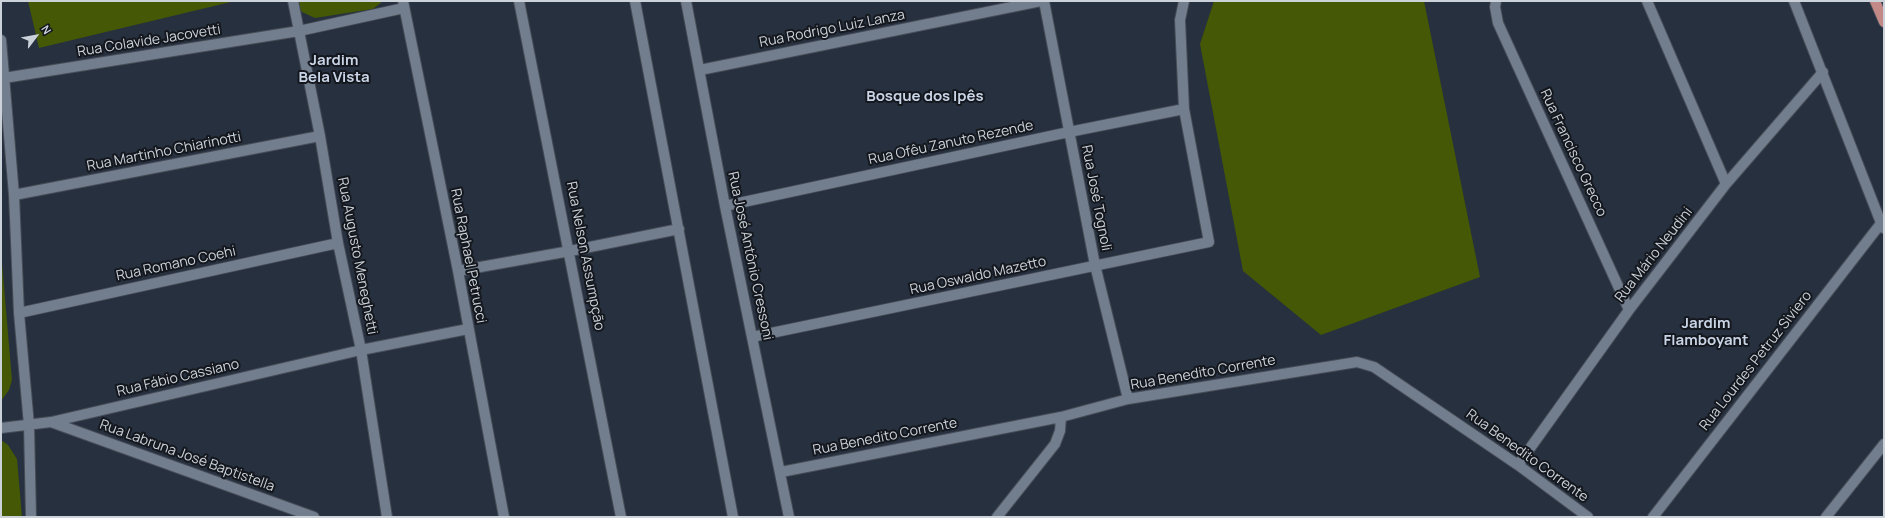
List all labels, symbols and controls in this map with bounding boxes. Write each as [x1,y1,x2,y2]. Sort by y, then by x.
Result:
street label: Rua Rodrigo Luiz Lanza [758,7,906,51]
north arrow [16,16,56,56]
street label: Rua Colavide Jacovetti [76,21,222,61]
text: N [38,22,55,37]
district label: Jardim Bela Vista [298,52,370,87]
street label: Rua Francisco Grecco [1536,87,1610,219]
district label: Bosque dos Ipês [866,88,984,106]
street label: Rua Ofêu Zanuto Rezende [867,117,1035,169]
street label: Rua Martinho Chiarinotti [85,129,243,175]
street label: Rua José Tognoli [1077,144,1115,252]
street label: Rua José Antônio Cressoni [724,170,776,342]
street label: Rua Augusto Meneghetti [333,176,381,336]
street label: Rua Nelson Assumpção [562,180,608,332]
street label: Rua Raphael Petrucci [447,187,489,325]
street label: Rua Mário Neudini [1612,204,1696,306]
street label: Rua Romano Coehi [115,243,237,285]
street label: Rua Oswaldo Mazetto [908,253,1048,299]
street label: Rua Lourdes Petruz Siviero [1696,288,1816,434]
district label: Jardim Flamboyant [1663,315,1749,350]
street label: Rua Benedito Corrente [1129,352,1277,394]
street label: Rua Fábio Cassiano [115,356,241,400]
street label: Rua Benedito Corrente [1463,406,1591,506]
street label: Rua Benedito Corrente [811,415,959,459]
street label: Rua Labruna José Baptistella [97,416,277,496]

